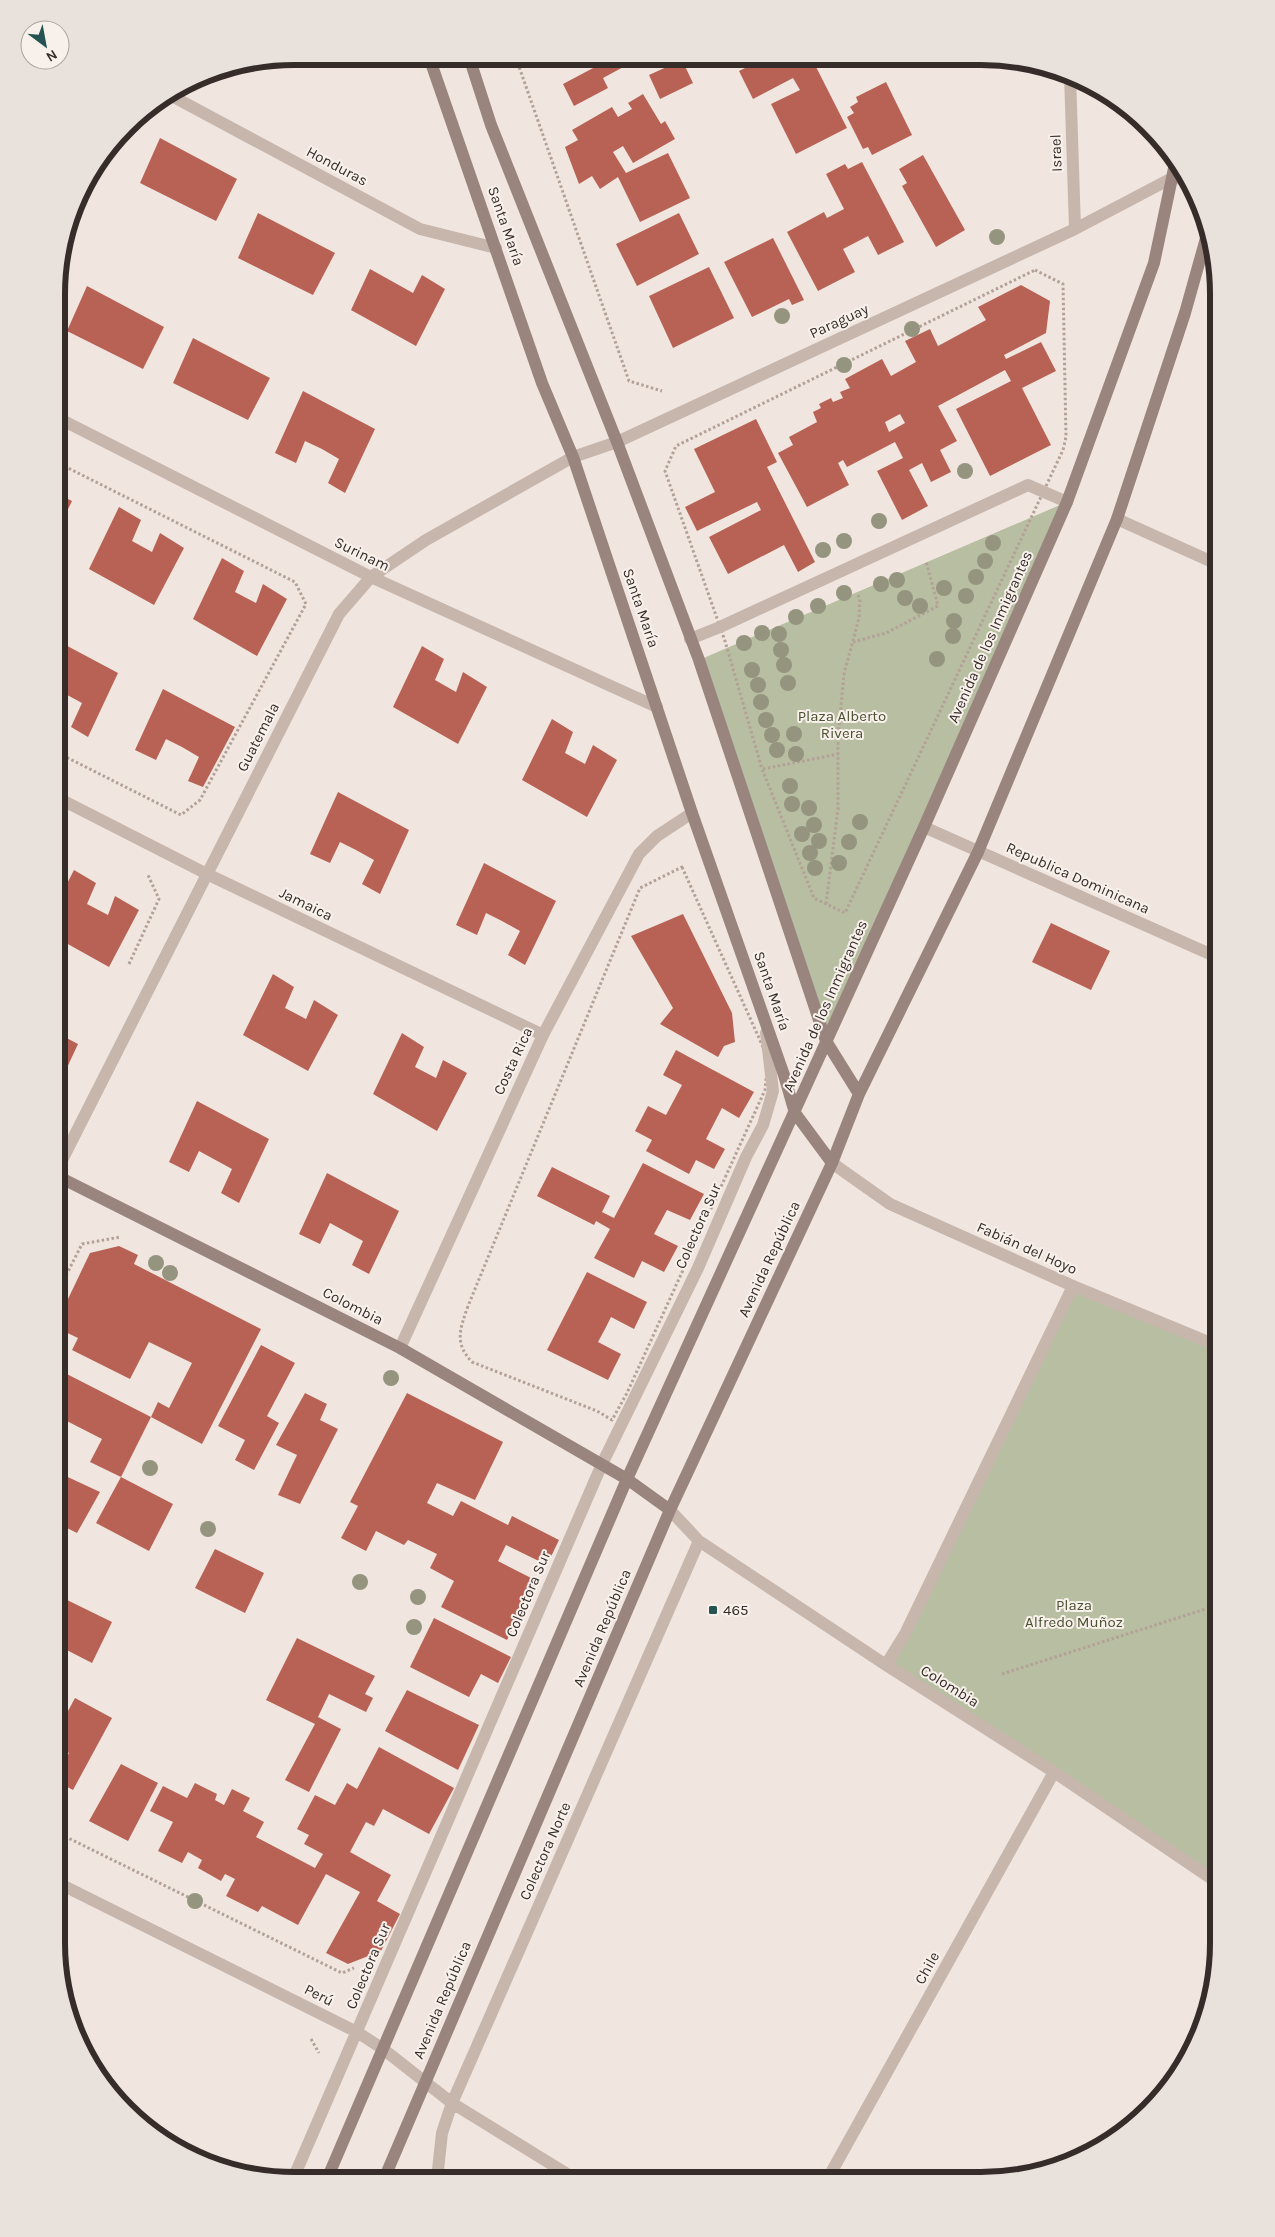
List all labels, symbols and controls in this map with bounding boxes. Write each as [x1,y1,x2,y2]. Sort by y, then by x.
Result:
north arrow [20,20,70,70]
text: N [43,46,60,65]
street label: Israel [1046,134,1066,172]
street label: Honduras [303,142,371,190]
street label: Santa María [484,184,528,268]
street label: Paraguay [807,300,871,342]
street label: Surinam [331,533,393,575]
street label: Avenida de los Inmigrantes [944,548,1036,726]
street label: Santa María [619,566,663,650]
street label: Guatemala [233,699,283,775]
park label: Plaza Alberto Rivera [798,707,886,742]
street label: Republica Dominicana [1003,838,1153,918]
street label: Jamaica [276,883,336,925]
street label: Avenida de los Inmigrantes [779,917,871,1095]
street label: Santa María [750,949,794,1033]
street label: Costa Rica [490,1024,536,1098]
street label: Colectora Sur [671,1180,725,1272]
street label: Avenida República [734,1198,804,1320]
street label: Fabián del Hoyo [974,1218,1080,1278]
street label: Colombia [320,1283,386,1329]
street label: Colectora Sur [502,1548,554,1640]
street label: Avenida República [569,1566,635,1690]
park label: Plaza Alfredo Muñoz [1025,1596,1123,1631]
place label: 465 [723,1601,748,1619]
marker: 465 [707,1604,719,1616]
street label: Colombia [917,1661,983,1711]
street label: Colectora Norte [515,1799,575,1903]
street label: Colectora Sur [342,1920,394,2012]
street label: Avenida República [409,1938,475,2062]
street label: Chile [911,1948,943,1988]
street label: Perú [301,1980,337,2010]

